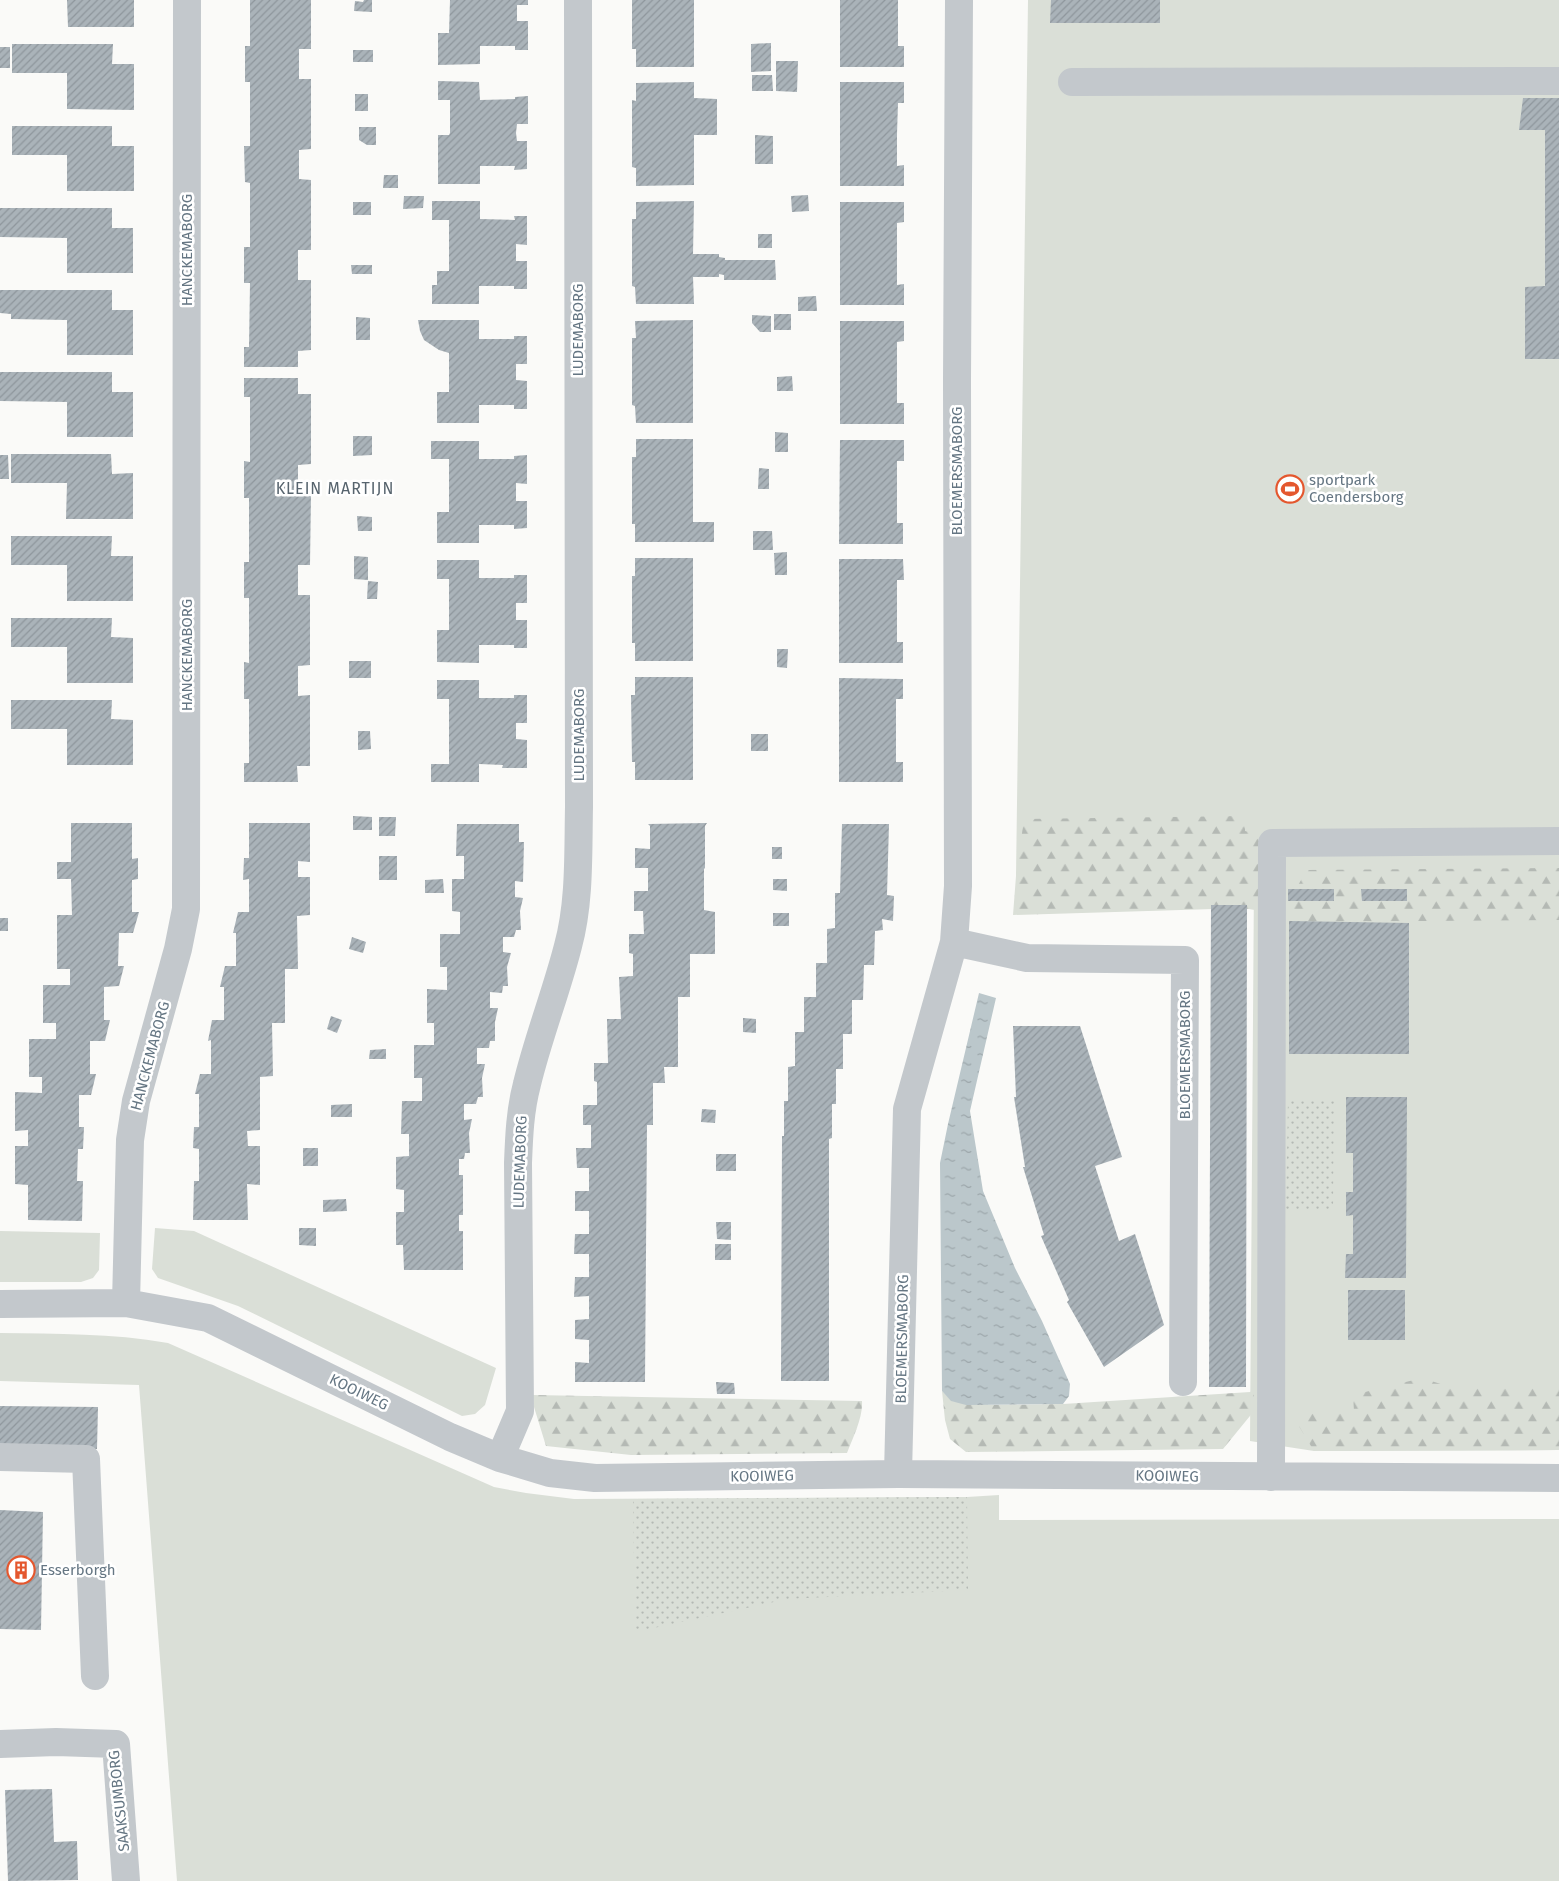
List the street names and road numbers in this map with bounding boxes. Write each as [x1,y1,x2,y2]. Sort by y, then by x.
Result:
street label: HANCKEMABORG [178,194,196,306]
street label: LUDEMABORG [569,284,587,376]
street label: BLOEMERSMABORG [948,406,966,536]
street label: HANCKEMABORG [178,599,196,711]
street label: LUDEMABORG [570,689,588,781]
street label: BLOEMERSMABORG [1176,990,1194,1120]
street label: HANCKEMABORG [127,999,173,1113]
street label: LUDEMABORG [509,1115,531,1209]
street label: BLOEMERSMABORG [892,1274,912,1404]
street label: KOOIWEG [327,1370,391,1414]
street label: KOOIWEG [730,1466,794,1486]
street label: KOOIWEG [1135,1466,1199,1486]
street label: SAAKSUMBORG [105,1750,133,1852]

